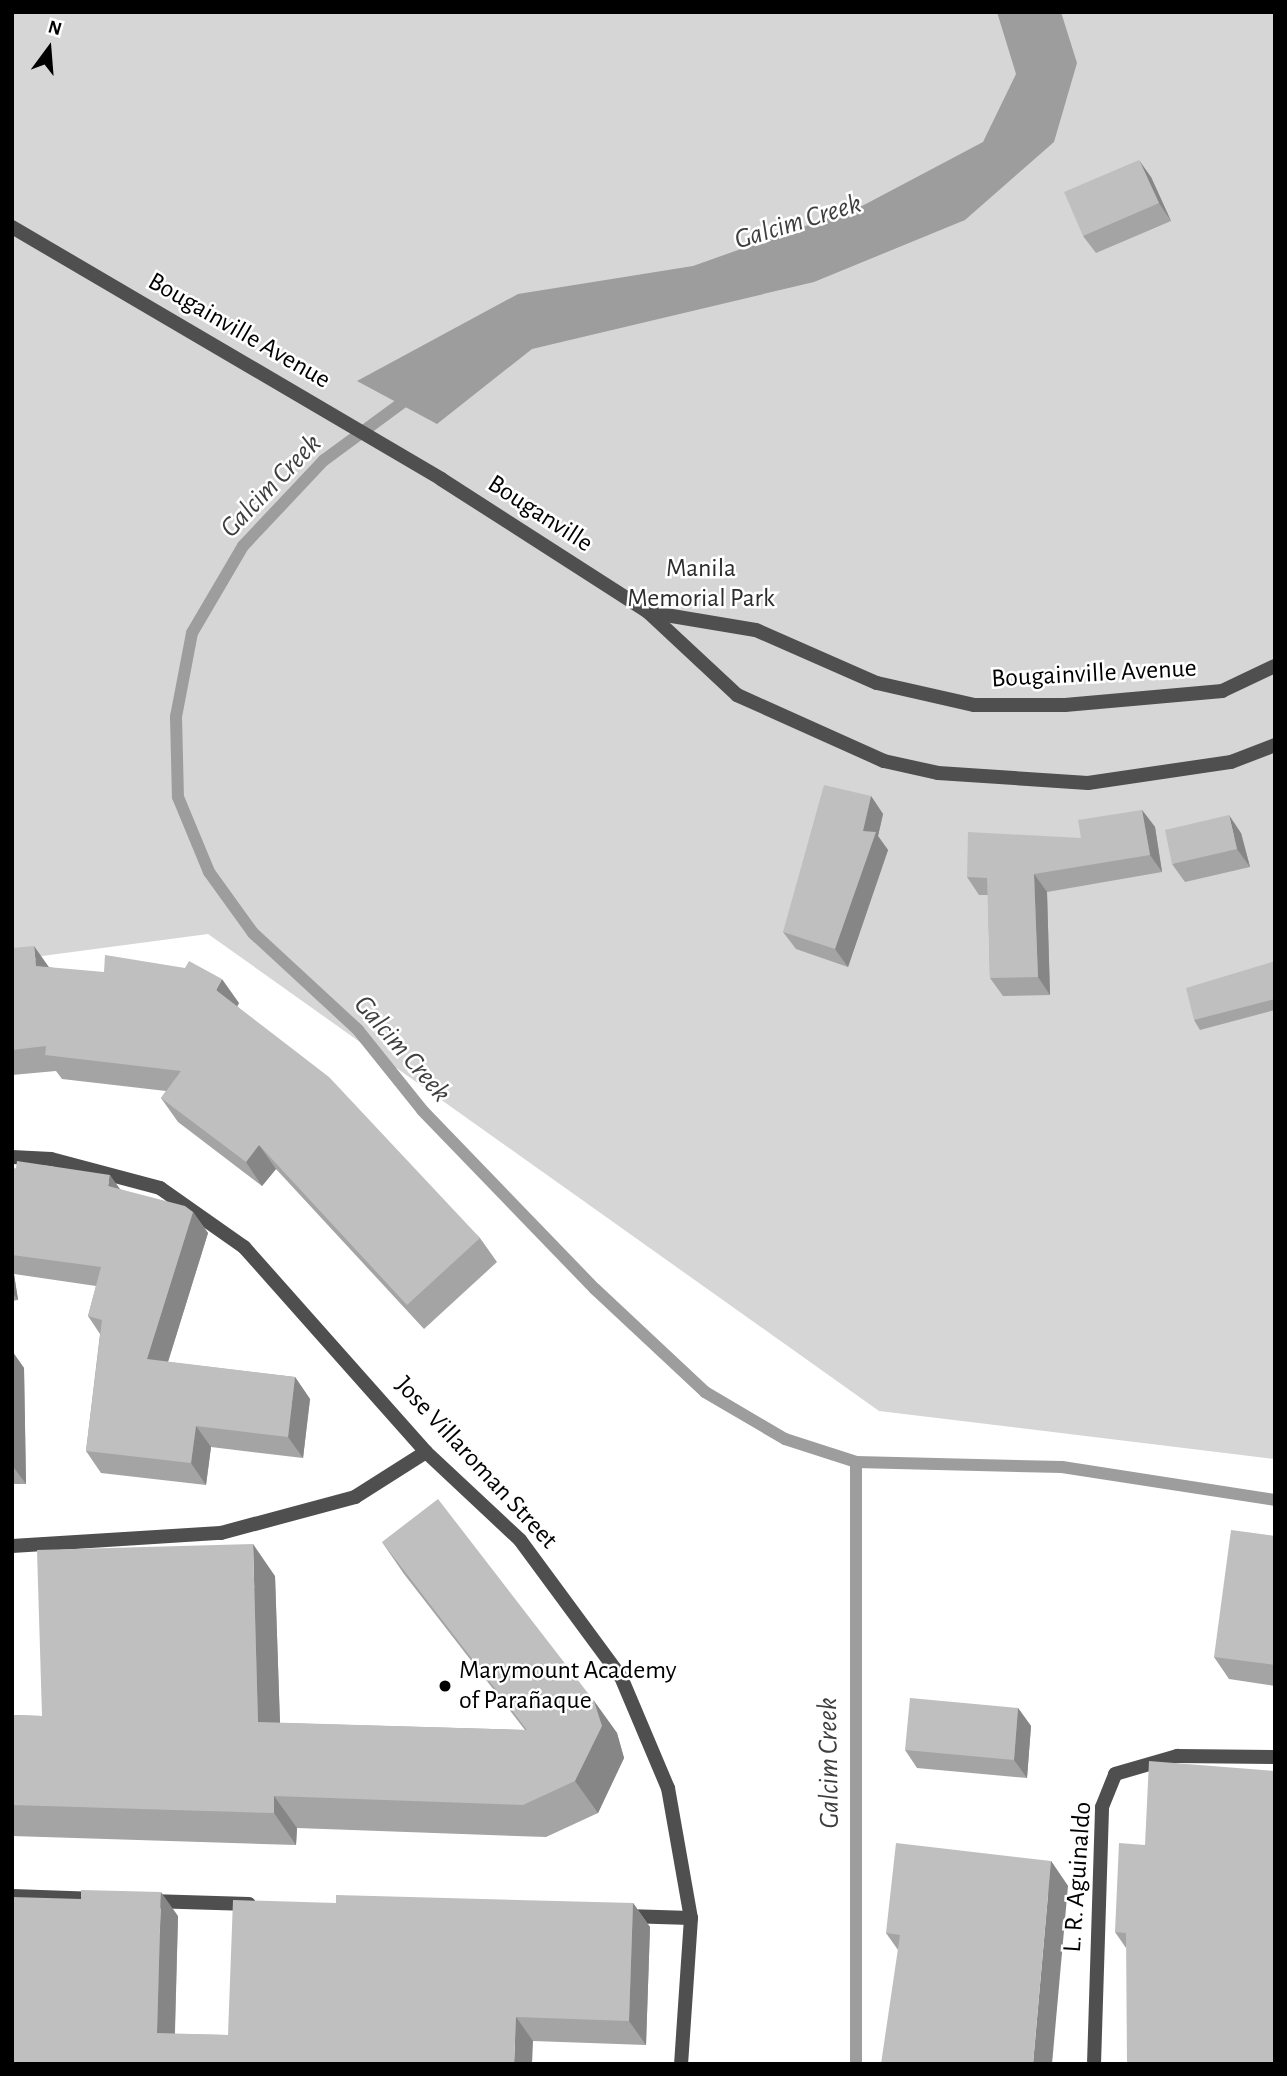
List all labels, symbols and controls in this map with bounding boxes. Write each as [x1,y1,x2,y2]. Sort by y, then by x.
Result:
north arrow [14,14,84,84]
text: N [46,17,64,39]
water label: Galcim Creek [730,187,866,257]
street label: Bougainville Avenue [142,266,336,396]
water label: Galcim Creek [213,427,329,545]
street label: Bouganville [482,469,598,559]
park label: Manila Memorial Park [627,553,775,614]
street label: Bougainville Avenue [991,653,1197,695]
water label: Galcim Creek [346,989,458,1109]
street label: Jose Villaroman Street [388,1370,564,1556]
place label: Marymount Academy of Parañaque [459,1655,677,1716]
marker: Marymount Academy of Parañaque [437,1678,453,1694]
water label: Galcim Creek [811,1697,847,1829]
street label: L. R. Aguinaldo [1057,1801,1099,1953]

